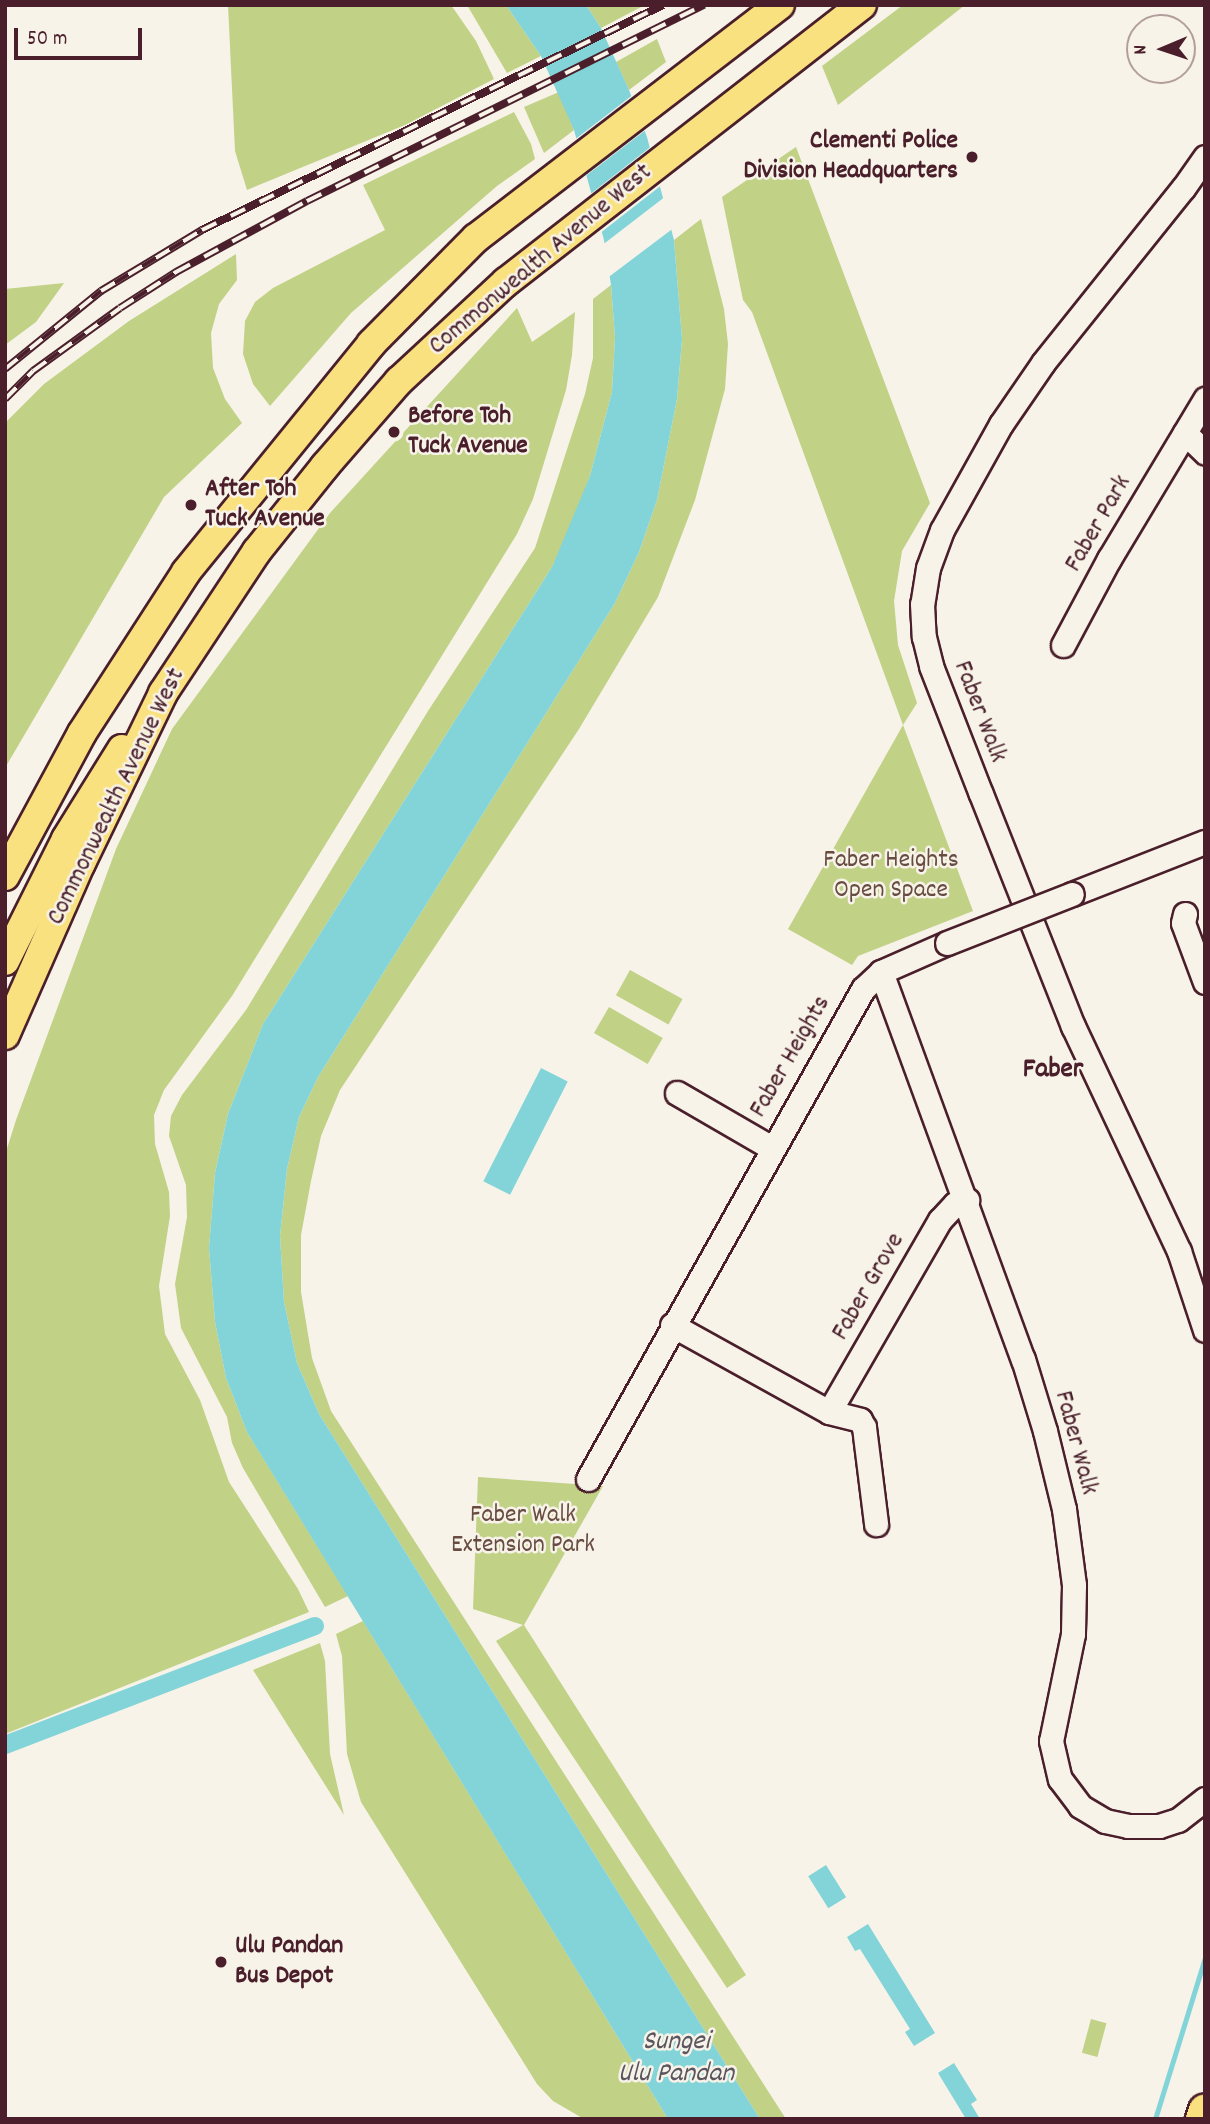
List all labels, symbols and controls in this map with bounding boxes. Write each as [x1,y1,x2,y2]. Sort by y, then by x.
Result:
scale bar [18,14,145,58]
north arrow [1126,14,1196,84]
text: 50 m [27,25,67,55]
text: N [1128,45,1155,55]
place label: Clementi Police Division Headquarters [744,126,958,188]
marker: Clementi Police Division Headquarters [964,149,980,165]
street label: Commonwealth Avenue West [423,158,659,362]
place label: Before Toh Tuck Avenue [408,401,528,462]
marker: Before Toh Tuck Avenue [386,424,402,440]
street label: Faber Park [1059,470,1139,578]
place label: After Toh Tuck Avenue [205,474,325,536]
marker: After Toh Tuck Avenue [183,497,199,513]
street label: Faber Walk [945,657,1013,767]
street label: Commonwealth Avenue West [41,664,193,930]
park label: Faber Heights Open Space [823,845,959,906]
street label: Faber Heights [744,991,838,1123]
district label: Faber [1023,1054,1083,1088]
street label: Faber Grove [826,1228,912,1346]
street label: Faber Walk [1046,1388,1104,1498]
park label: Faber Walk Extension Park [451,1500,595,1562]
place label: Ulu Pandan Bus Depot [235,1931,343,1993]
marker: Ulu Pandan Bus Depot [213,1954,229,1970]
water label: Sungei Ulu Pandan [618,2026,734,2092]

